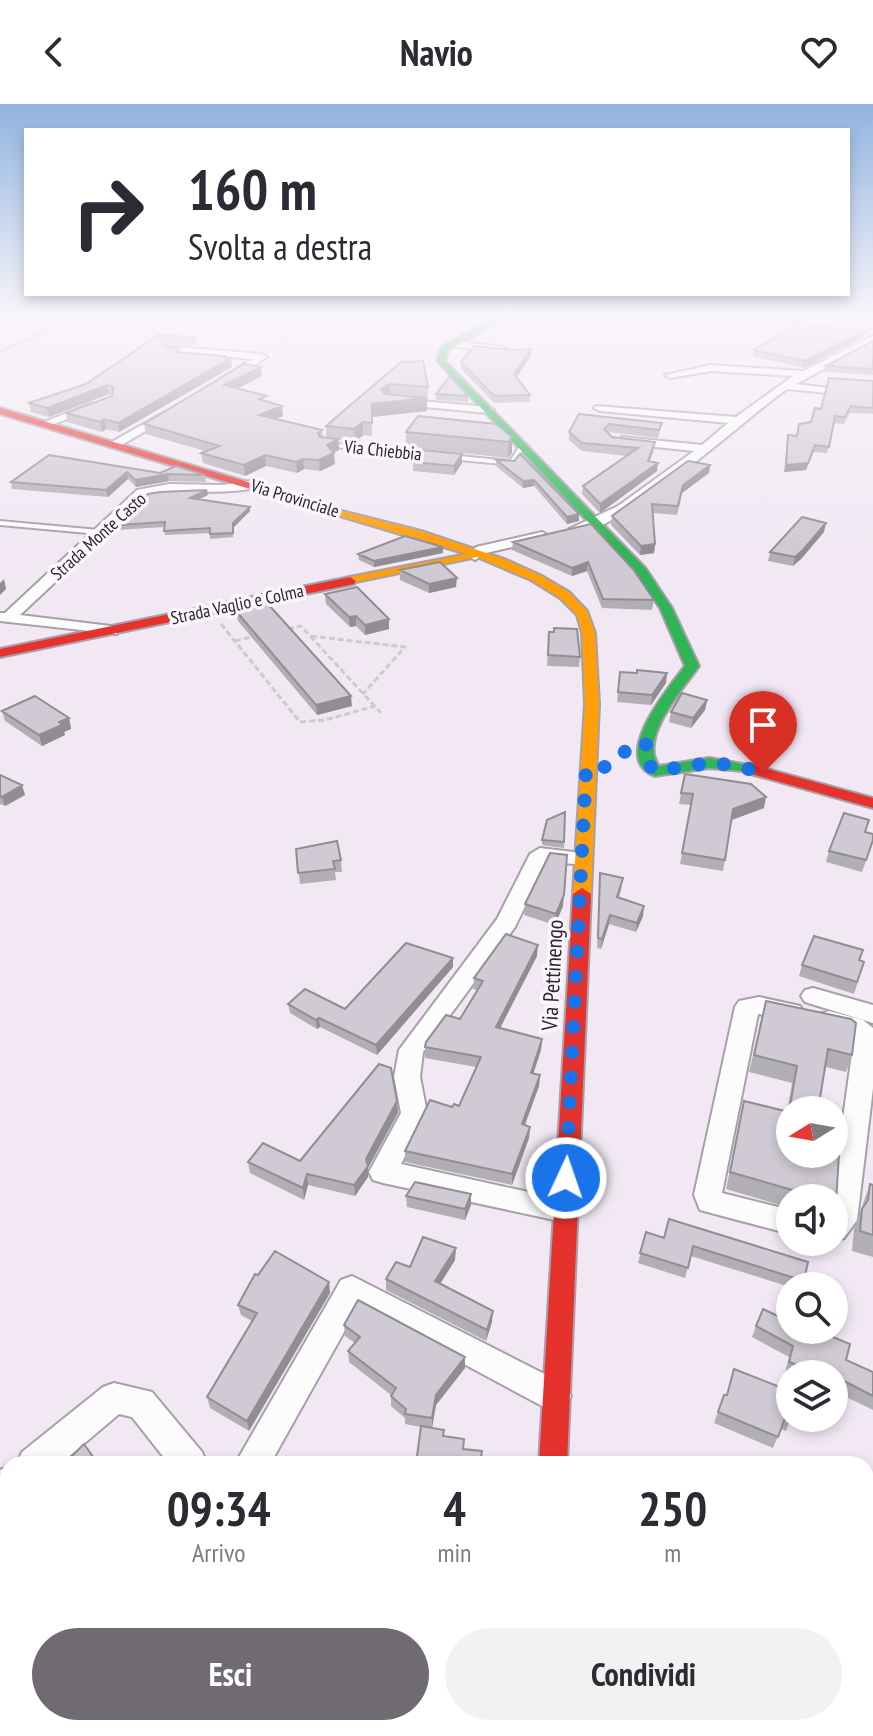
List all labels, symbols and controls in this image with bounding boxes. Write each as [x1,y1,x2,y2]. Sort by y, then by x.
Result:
text: Navio [400,29,473,76]
icon: back [32,30,76,74]
icon: heart [797,30,841,74]
text: 160 m [188,153,317,225]
icon: right [56,160,160,264]
text: Svolta a destra [188,223,372,270]
street label: Via Chiebbia [342,434,423,465]
street label: Via Provinciale [247,473,342,522]
street label: Strada Monte Casto [45,487,151,585]
street label: Strada Vaglio e Colma [168,579,306,629]
pin [729,691,797,773]
icon: arrive [741,703,785,747]
street label: Via Pettinengo [535,919,569,1032]
north arrow [776,1096,848,1168]
map controls [776,1096,848,1432]
position arrow [524,1136,608,1220]
button: sound [776,1184,848,1256]
button: search [776,1272,848,1344]
button: layers [776,1360,848,1432]
text: 09:34 [167,1477,271,1539]
text: 4 [443,1477,466,1539]
text: 250 [638,1477,707,1539]
text: Arrivo [192,1536,246,1569]
text: min [437,1536,471,1569]
text: m [664,1536,681,1569]
button: Esci [32,1628,429,1720]
button: Condividi [445,1628,842,1720]

